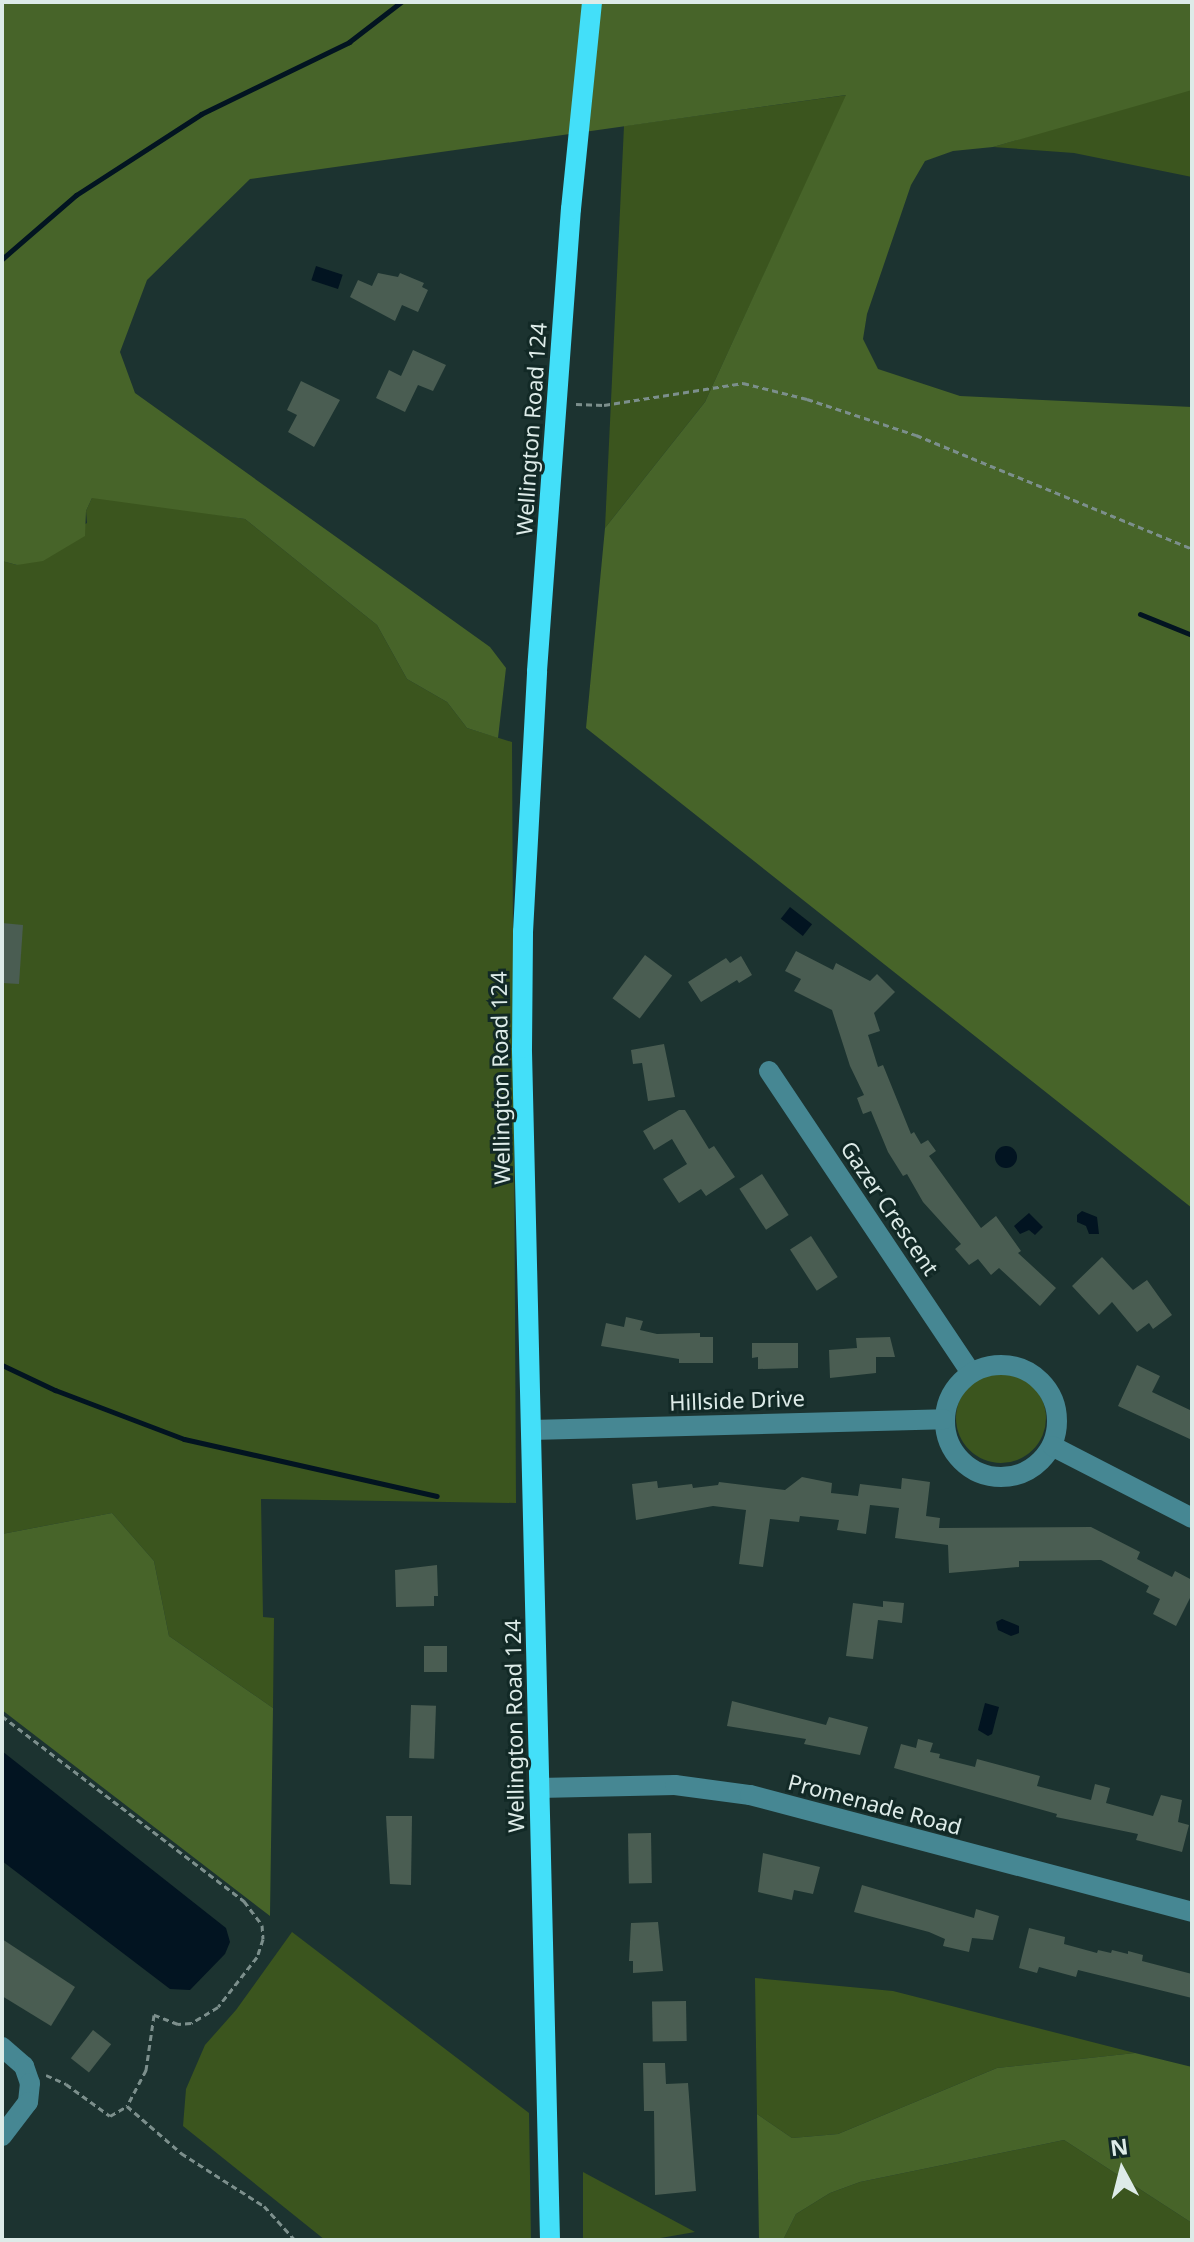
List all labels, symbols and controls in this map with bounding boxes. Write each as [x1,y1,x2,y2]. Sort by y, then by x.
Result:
street label: Wellington Road 124 [510,322,552,536]
street label: Wellington Road 124 [485,971,515,1185]
street label: Gazer Crescent [835,1136,945,1280]
street label: Hillside Drive [669,1384,805,1416]
street label: Wellington Road 124 [499,1619,529,1833]
street label: Promenade Road [785,1768,965,1840]
north arrow [1082,2130,1162,2210]
text: N [1108,2130,1130,2162]

